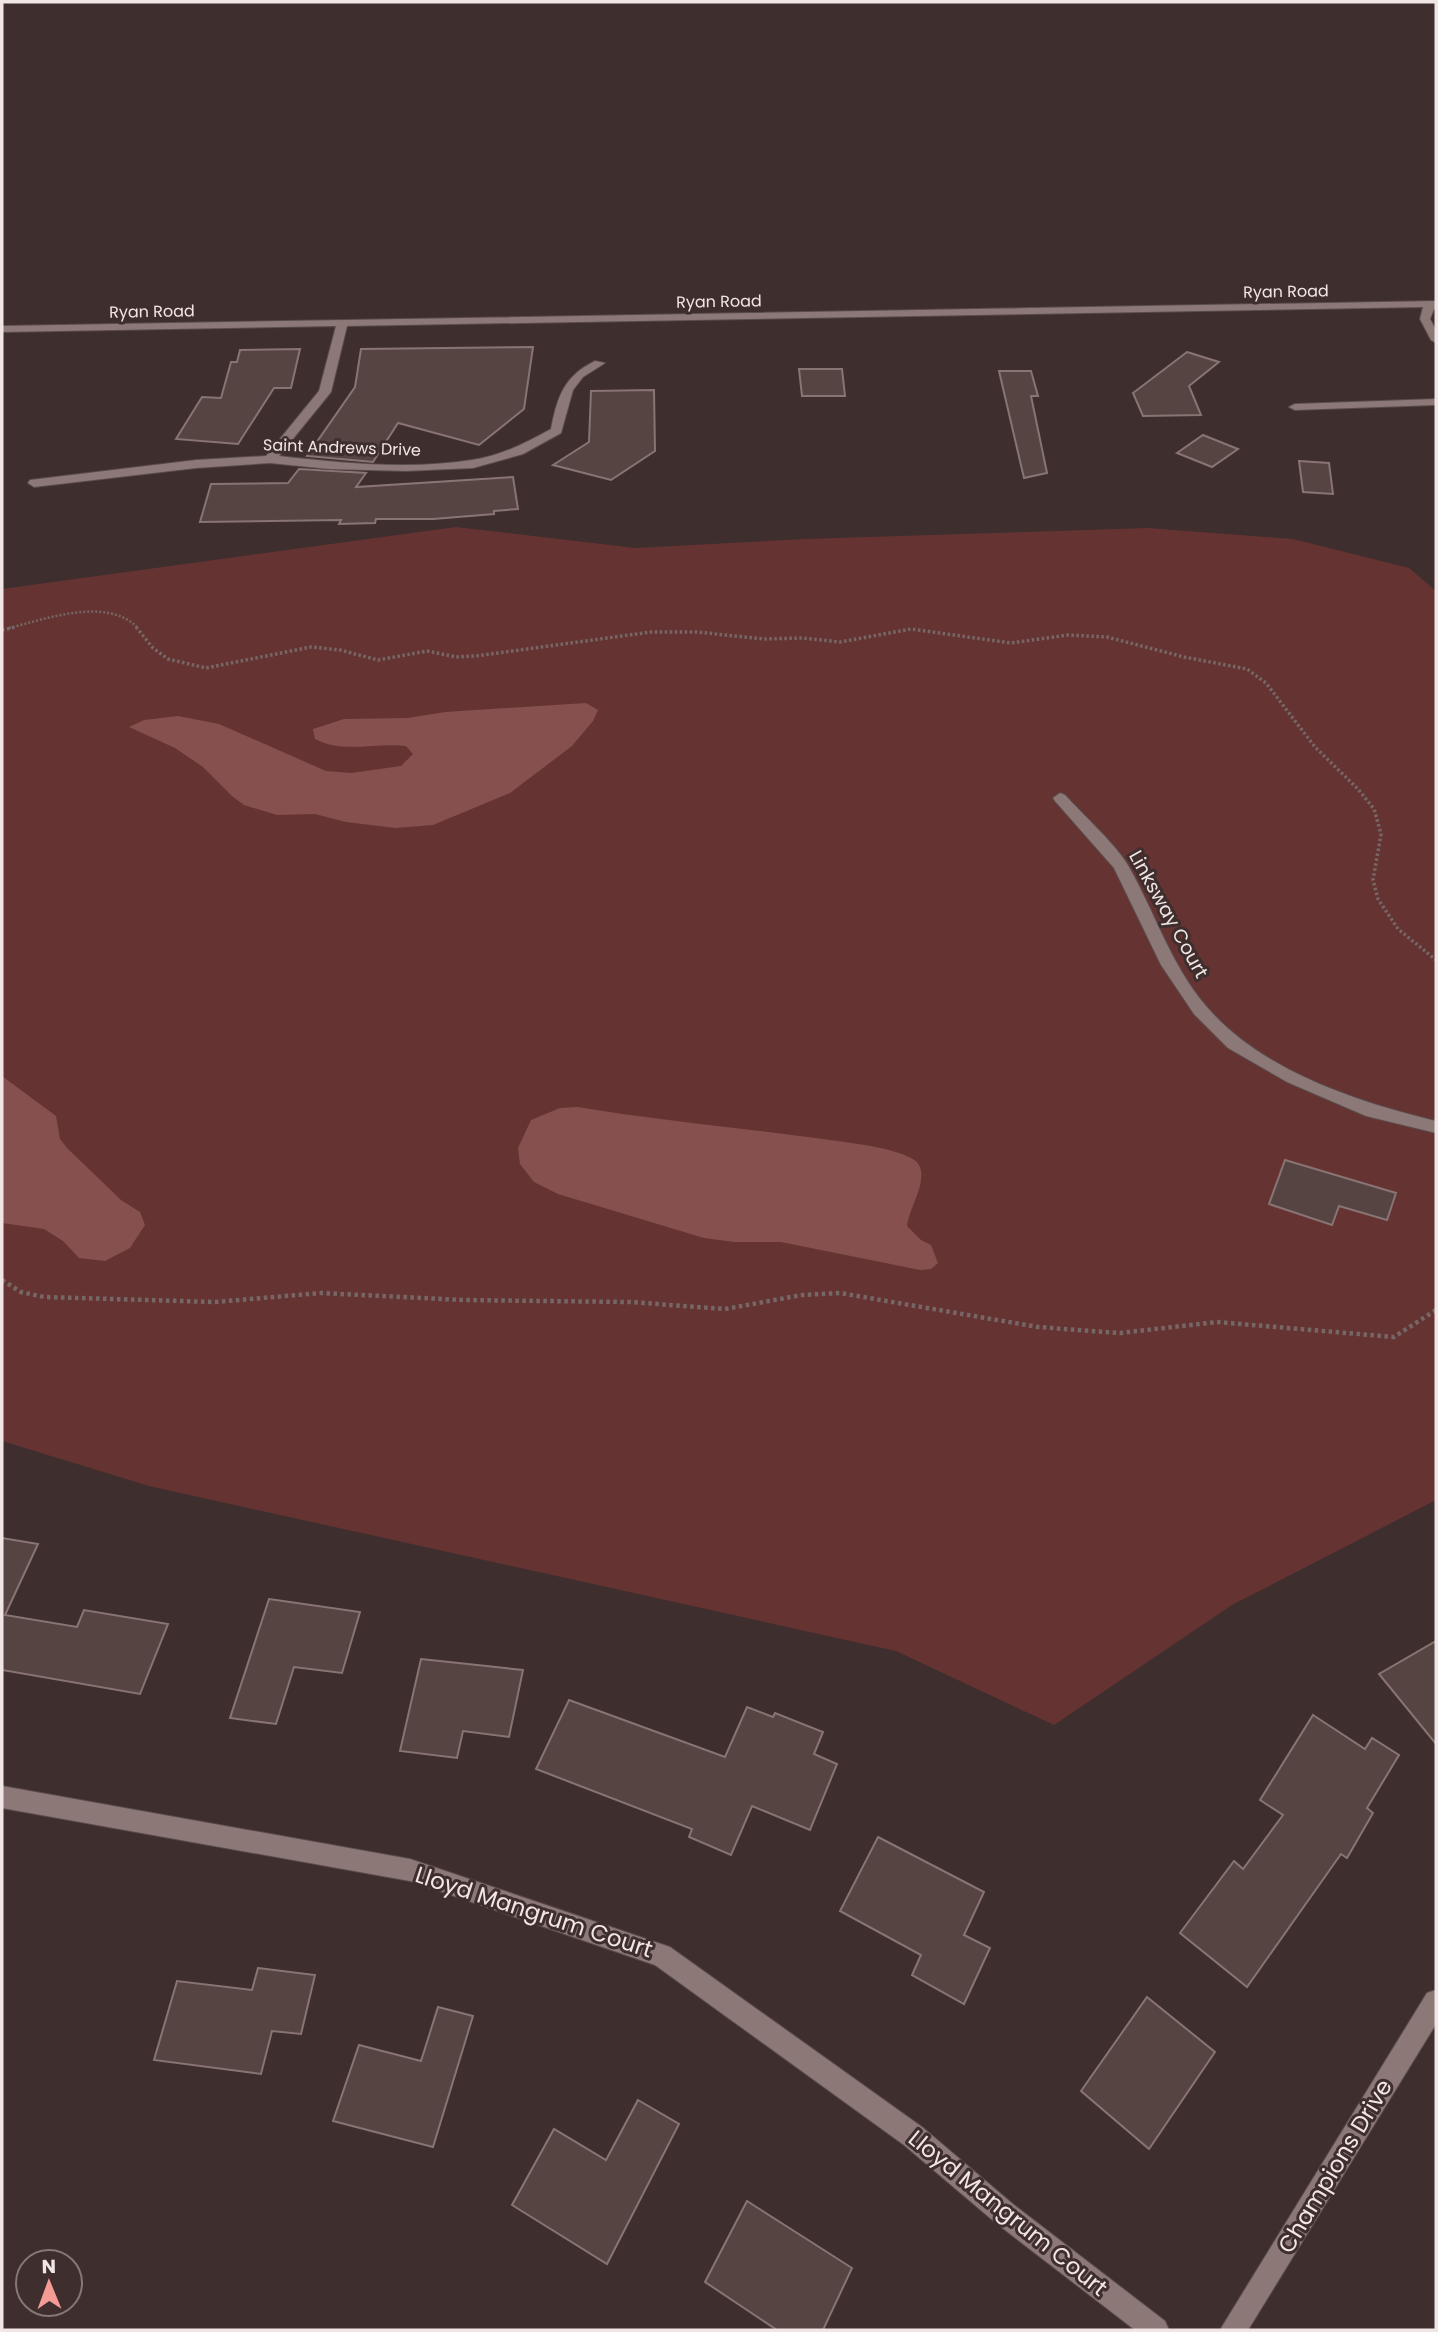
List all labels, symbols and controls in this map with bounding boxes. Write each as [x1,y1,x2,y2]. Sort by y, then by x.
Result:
street label: Ryan Road [1243,279,1329,304]
street label: Ryan Road [676,289,762,314]
street label: Ryan Road [109,299,195,324]
street label: Saint Andrews Drive [263,433,421,462]
street label: Linksway Court [1122,846,1215,983]
street label: Lloyd Mangrum Court [411,1858,657,1966]
street label: Champions Drive [1270,2073,1400,2259]
street label: Lloyd Mangrum Court [902,2123,1114,2303]
north arrow [14,2248,84,2318]
text: N [41,2253,56,2280]

